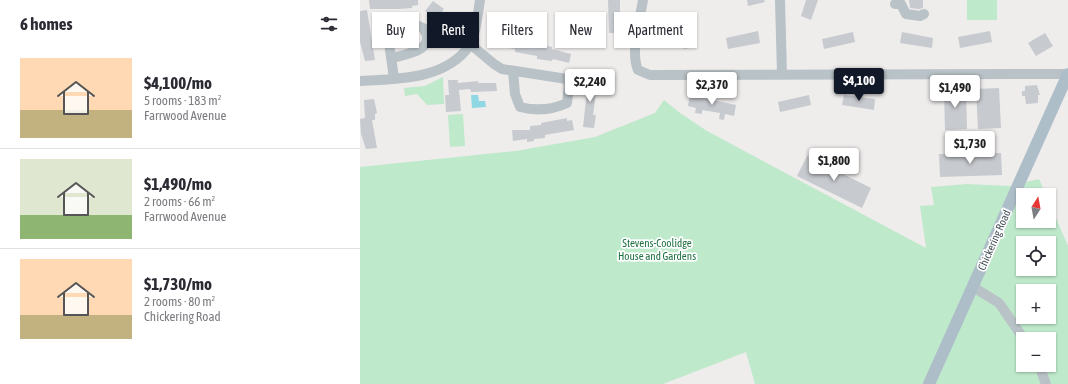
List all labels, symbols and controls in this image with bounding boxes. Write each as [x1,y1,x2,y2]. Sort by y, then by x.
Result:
chip: Buy [372,12,419,48]
chip: Rent [427,12,479,48]
chip: Filters [487,12,547,48]
chip: New [555,12,606,48]
chip: Apartment [614,12,697,48]
icon: filters [318,13,340,35]
text: 6 homes [20,14,73,34]
pin: $4,100 [826,68,892,102]
pin: $2,240 [557,69,623,103]
pin: $2,370 [679,72,745,106]
text: $4,100/mo [144,73,212,93]
text: $4,100 [843,73,875,88]
icon: home [52,74,100,122]
text: $2,240 [574,74,606,89]
pin: $1,490 [922,75,988,109]
text: $2,370 [696,77,728,92]
text: $1,490 [939,80,971,95]
text: 5 rooms · 183 m² [144,93,221,108]
text: Farrwood Avenue [144,108,226,123]
pin: $1,730 [937,131,1003,165]
text: $1,730 [954,136,986,151]
pin: $1,800 [801,148,867,182]
text: $1,800 [818,153,850,168]
text: $1,490/mo [144,174,212,194]
icon: home [52,175,100,223]
north arrow [1016,188,1056,228]
map controls [1016,188,1056,372]
text: 2 rooms · 66 m² [144,194,215,209]
street label: Chickering Road [975,208,1013,272]
text: Farrwood Avenue [144,209,226,224]
button: locate [1016,236,1056,276]
park label: Stevens-Coolidge House and Gardens [618,237,696,262]
text: $1,730/mo [144,274,212,294]
icon: home [52,275,100,323]
button: + [1016,284,1056,324]
text: 2 rooms · 80 m² [144,294,215,309]
text: Chickering Road [144,309,221,324]
button: − [1016,332,1056,372]

